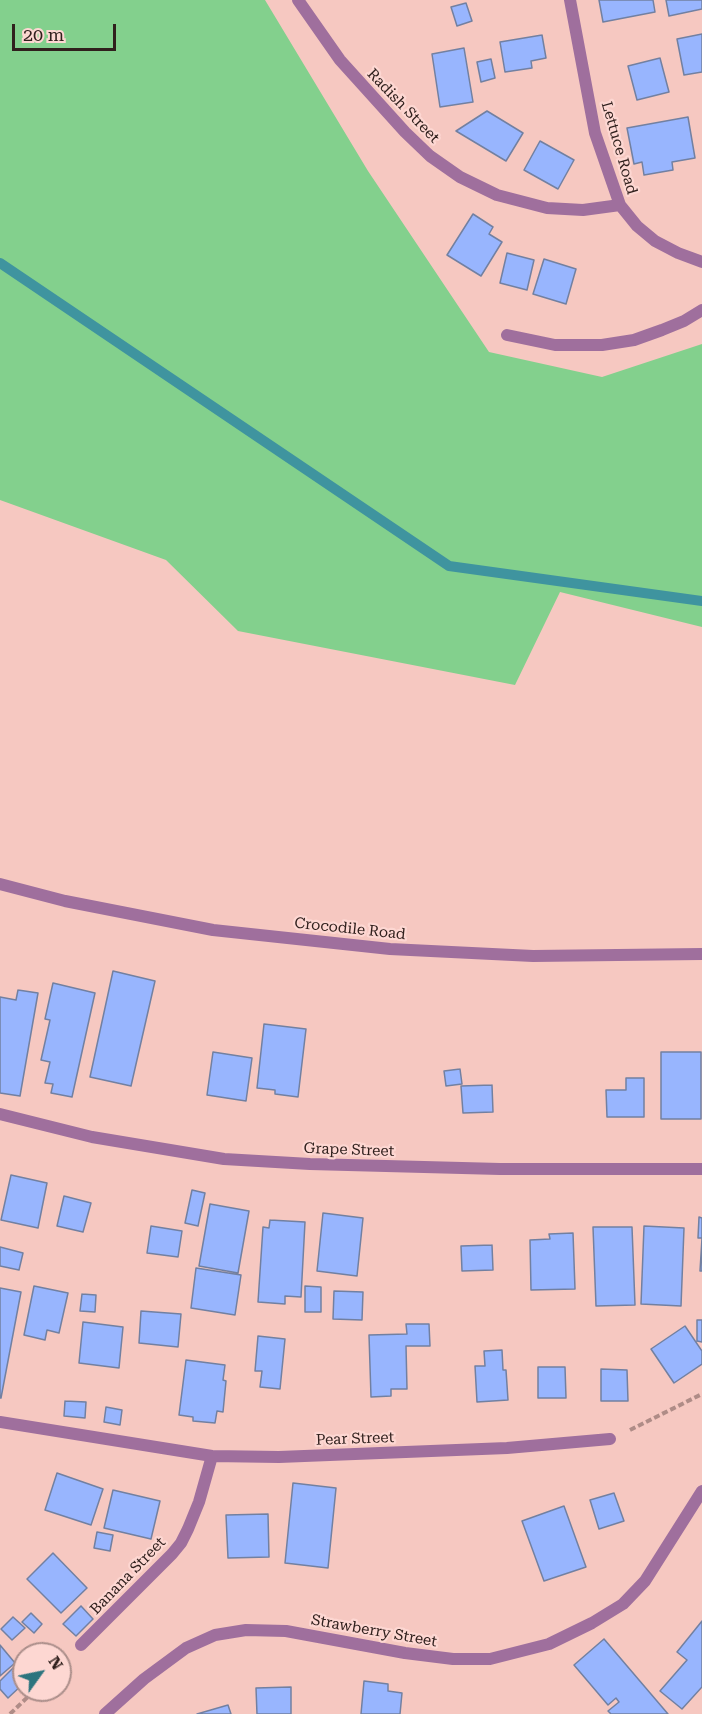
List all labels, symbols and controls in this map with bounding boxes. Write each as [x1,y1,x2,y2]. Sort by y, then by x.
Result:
scale bar [15,12,118,50]
text: 20 m [23,24,64,45]
street label: Radish Street [363,65,443,147]
street label: Lettuce Road [597,100,641,196]
street label: Crocodile Road [294,914,406,944]
street label: Grape Street [303,1139,395,1161]
street label: Pear Street [315,1429,395,1449]
street label: Banana Street [87,1534,169,1618]
street label: Strawberry Street [310,1611,438,1651]
north arrow [12,1642,72,1702]
text: N [45,1653,67,1673]

